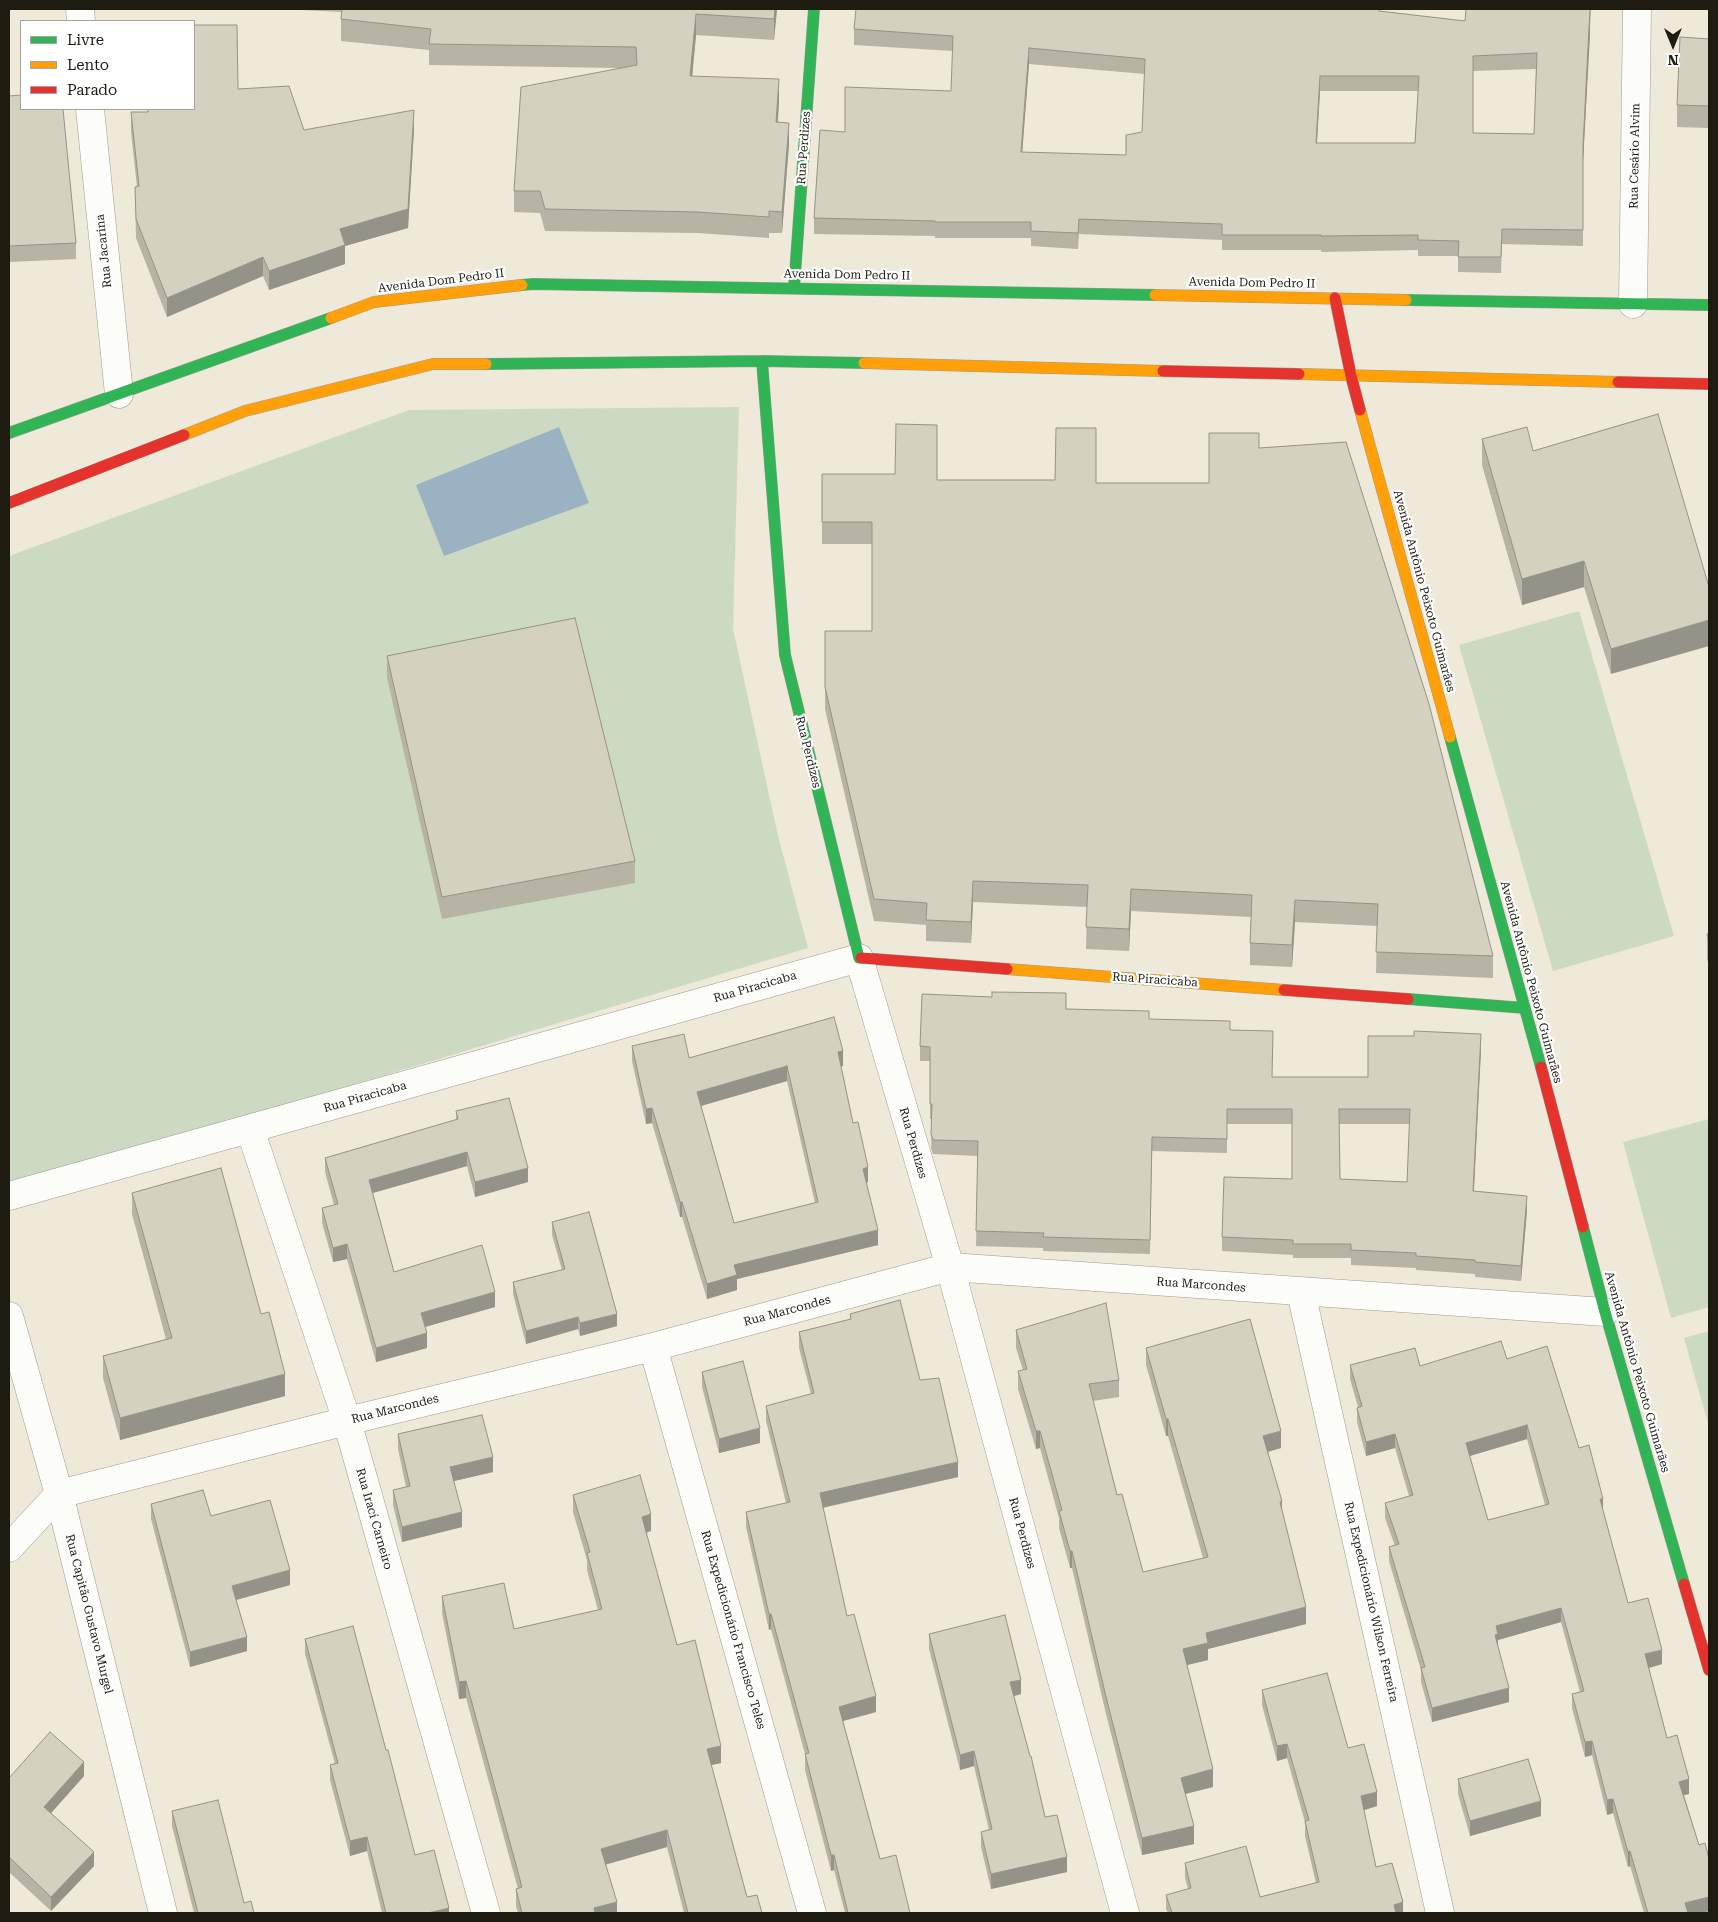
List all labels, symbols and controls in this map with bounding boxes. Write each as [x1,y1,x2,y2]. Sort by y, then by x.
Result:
legend [20,20,195,110]
north arrow [1648,20,1698,70]
text: Livre [67,31,104,49]
text: N [1668,52,1678,68]
text: Lento [67,56,109,74]
text: Parado [67,81,117,99]
street label: Rua Cesário Alvim [1627,103,1643,209]
street label: Rua Perdizes [794,111,814,185]
street label: Rua Jacarina [93,213,115,289]
street label: Avenida Dom Pedro II [377,266,505,296]
street label: Avenida Dom Pedro II [783,267,911,283]
street label: Avenida Dom Pedro II [1188,275,1316,291]
street label: Avenida Antônio Peixoto Guimarães [1390,488,1458,694]
street label: Rua Perdizes [792,715,824,789]
street label: Avenida Antônio Peixoto Guimarães [1497,879,1565,1085]
street label: Rua Piracicaba [712,968,798,1006]
street label: Rua Piracicaba [1112,970,1198,990]
street label: Rua Piracicaba [322,1078,408,1116]
street label: Rua Perdizes [896,1106,930,1180]
street label: Avenida Antônio Peixoto Guimarães [1601,1270,1673,1474]
street label: Rua Marcondes [1156,1275,1246,1295]
street label: Rua Marcondes [742,1292,832,1330]
street label: Rua Marcondes [350,1391,440,1427]
street label: Rua Irací Carneiro [353,1467,395,1571]
street label: Rua Perdizes [1006,1496,1038,1570]
street label: Rua Expedicionário Wilson Ferreira [1341,1500,1401,1704]
street label: Rua Expedicionário Francisco Teles [698,1529,768,1731]
street label: Rua Capitão Gustavo Murgel [62,1533,116,1695]

